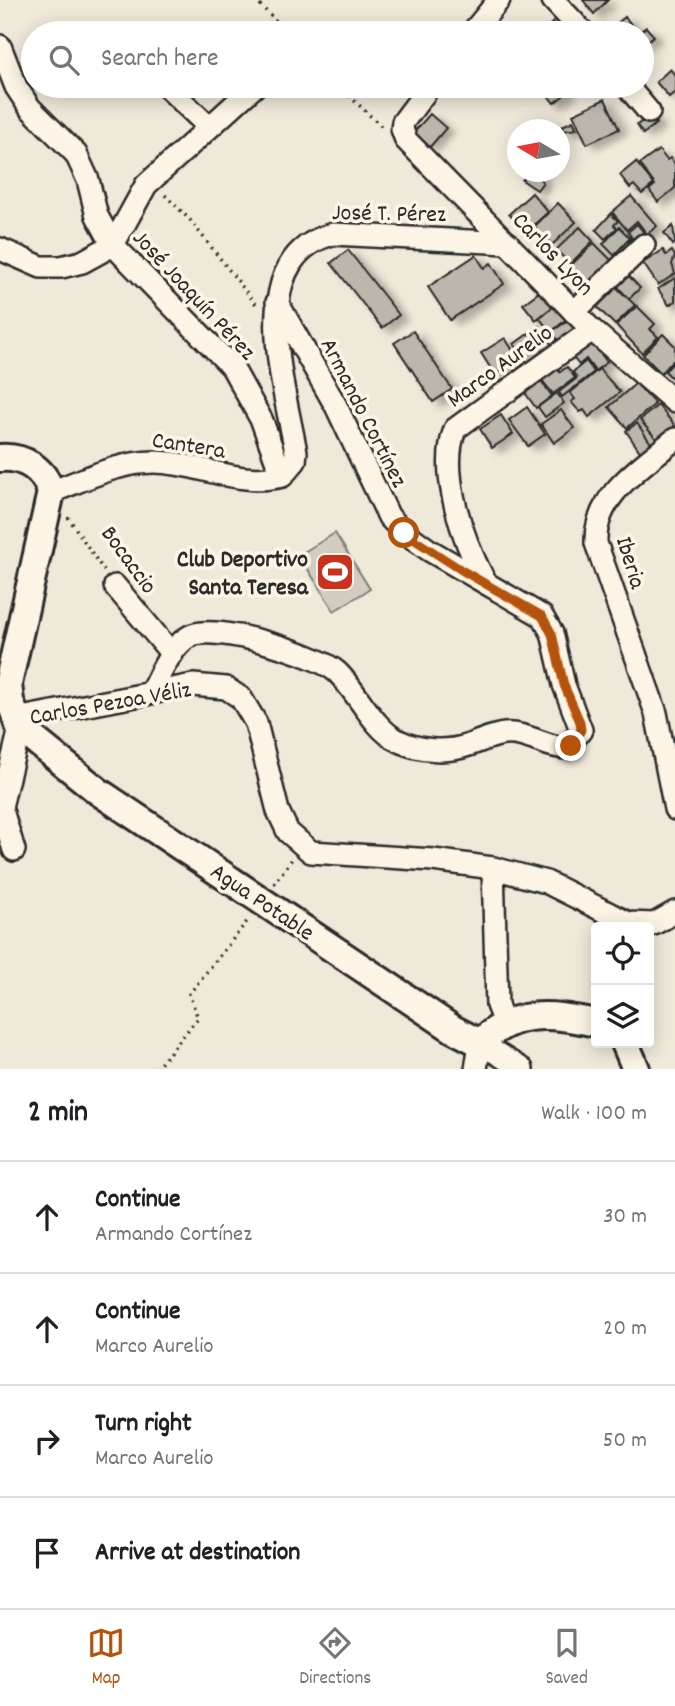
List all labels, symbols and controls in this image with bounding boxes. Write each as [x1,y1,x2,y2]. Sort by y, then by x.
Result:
search box [21,21,654,98]
icon: search [45,41,83,79]
text: Search here [101,41,219,78]
north arrow [507,119,570,182]
street label: José T. Pérez [332,197,446,233]
street label: Carlos Lyon [503,205,601,305]
street label: José Joaquín Pérez [123,223,262,369]
street label: Marco Aurelio [441,317,561,418]
street label: Armando Cortínez [310,333,415,494]
street label: Cantera [149,424,228,470]
route start [388,517,419,548]
street label: Bocaccio [91,519,164,602]
street label: Iberia [605,533,653,594]
place label: Club Deportivo Santa Teresa [177,544,309,606]
sports icon: Club Deportivo Santa Teresa [314,551,356,593]
street label: Carlos Pezoa Véliz [27,674,194,736]
route end [555,730,586,761]
street label: Agua Potable [202,856,320,951]
map controls [591,922,654,1048]
button: locate [591,922,654,985]
button: layers [591,985,654,1048]
text: 2 min [28,1093,88,1136]
text: Walk · 100 m [541,1098,647,1131]
text: Continue [95,1182,180,1219]
icon: ahead [28,1198,66,1236]
text: 30 m [603,1201,647,1234]
text: Armando Cortínez [95,1219,252,1252]
text: Continue [95,1294,180,1331]
icon: ahead [28,1310,66,1348]
text: 20 m [603,1313,647,1346]
text: Marco Aurelio [95,1331,214,1364]
text: Turn right [95,1406,192,1443]
icon: right [28,1422,66,1460]
text: 50 m [603,1425,647,1458]
text: Marco Aurelio [95,1443,214,1476]
icon: arrive [28,1534,66,1572]
text: Arrive at destination [95,1535,300,1572]
tab: Map [87,1624,125,1693]
tab: Directions [299,1624,371,1693]
tab: Saved [545,1624,588,1693]

